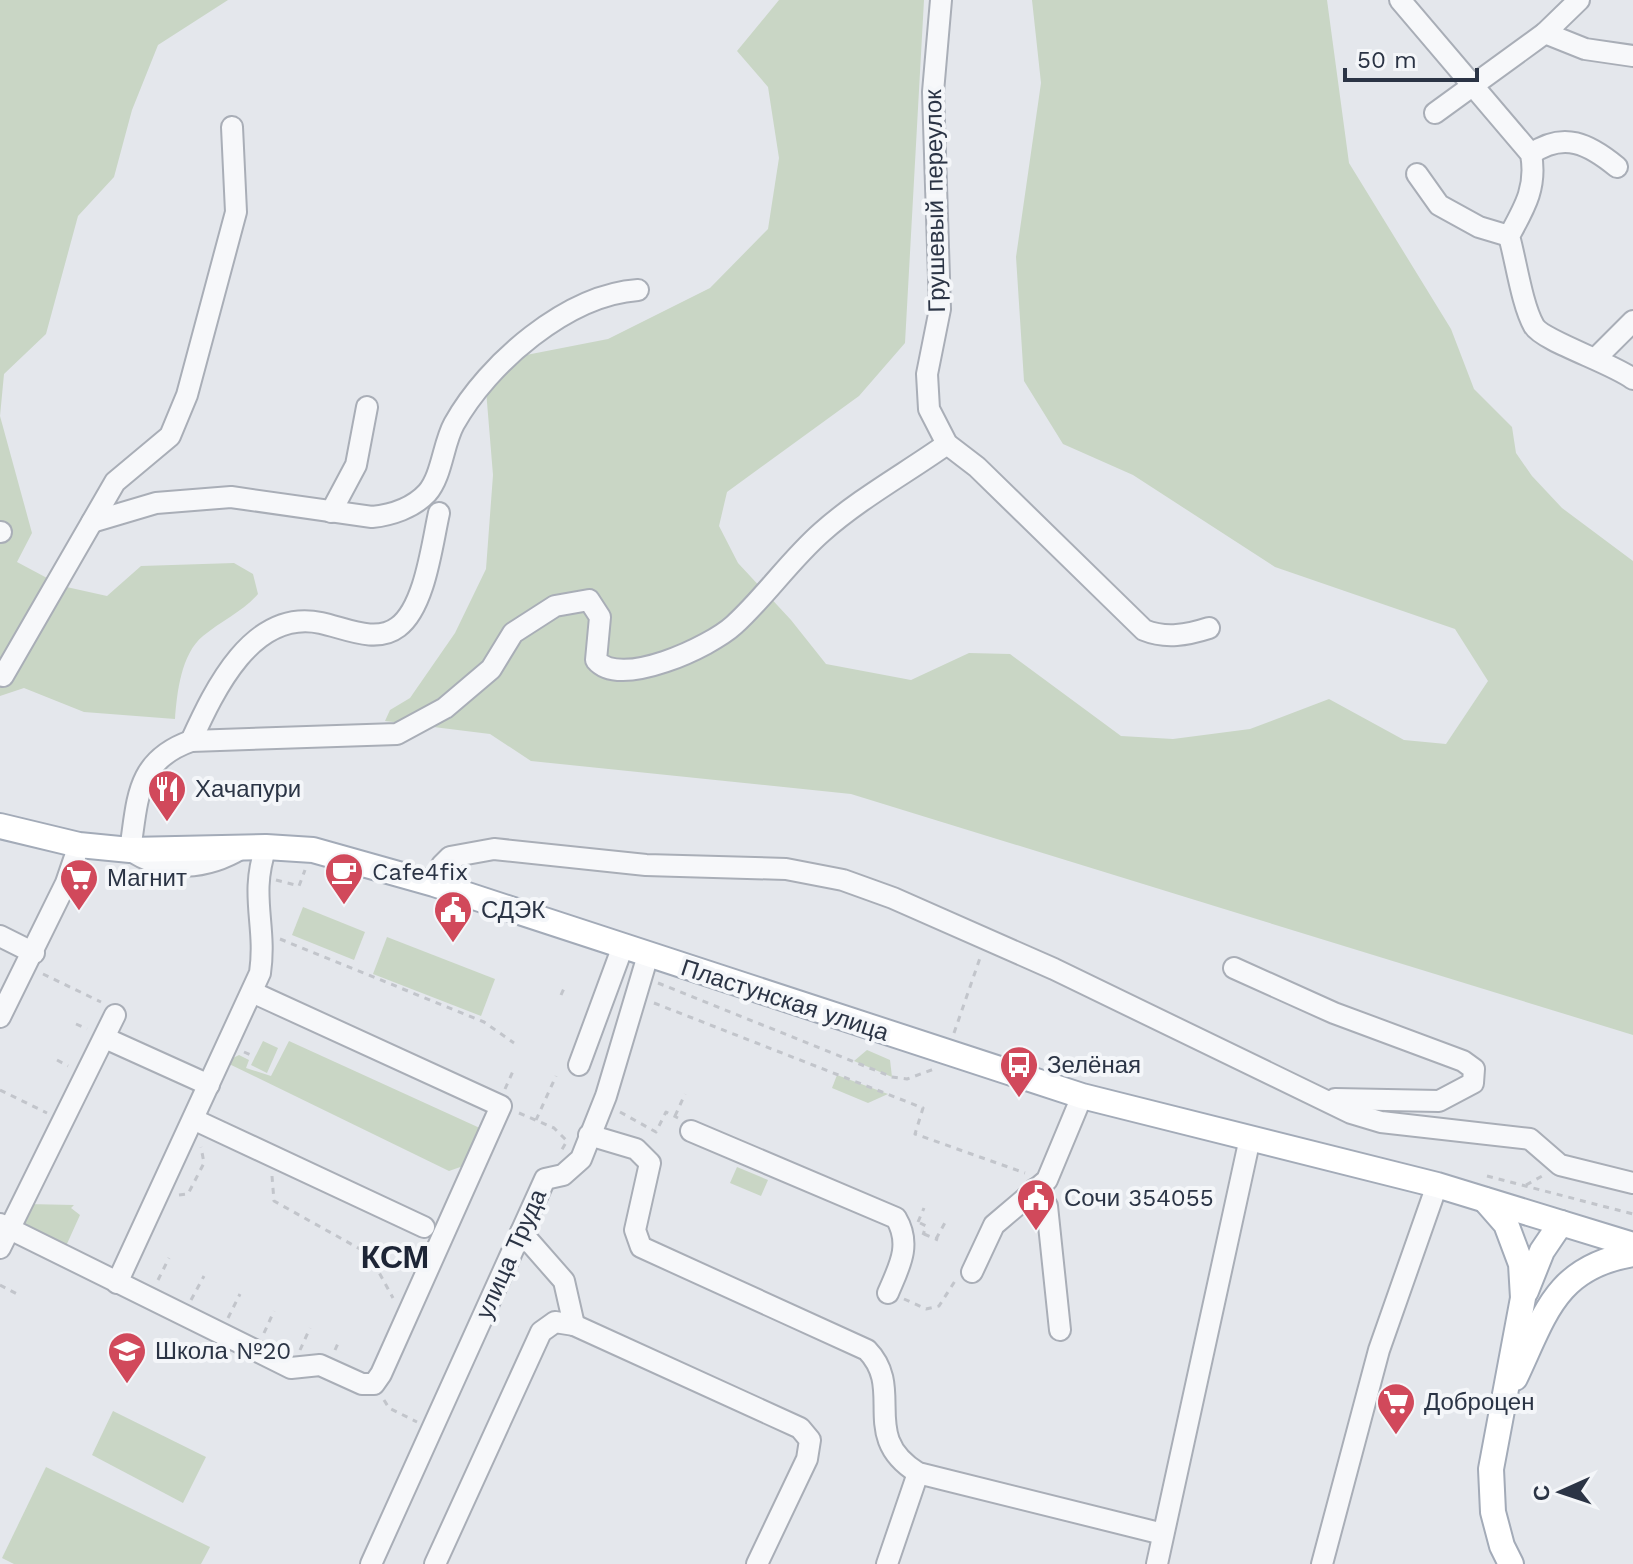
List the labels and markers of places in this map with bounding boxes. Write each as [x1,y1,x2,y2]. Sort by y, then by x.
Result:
restaurant icon: Хачапури [146,768,188,823]
place label: Хачапури [195,775,301,803]
cafe icon: Cafe4fix [323,851,365,906]
supermarket icon: Магнит [58,857,100,912]
place label: Cafe4fix [372,858,468,886]
place label: Магнит [107,864,187,892]
public building icon: СДЭК [432,889,474,944]
place label: СДЭК [481,896,545,924]
bus stop icon: Зелёная [998,1044,1040,1099]
place label: Зелёная [1047,1051,1141,1079]
public building icon: Сочи 354055 [1015,1177,1057,1232]
place label: Сочи 354055 [1064,1184,1214,1212]
school or university icon: Школа №20 [106,1330,148,1385]
place label: Школа №20 [155,1337,291,1365]
supermarket icon: Доброцен [1375,1381,1417,1436]
place label: Доброцен [1424,1388,1534,1416]

